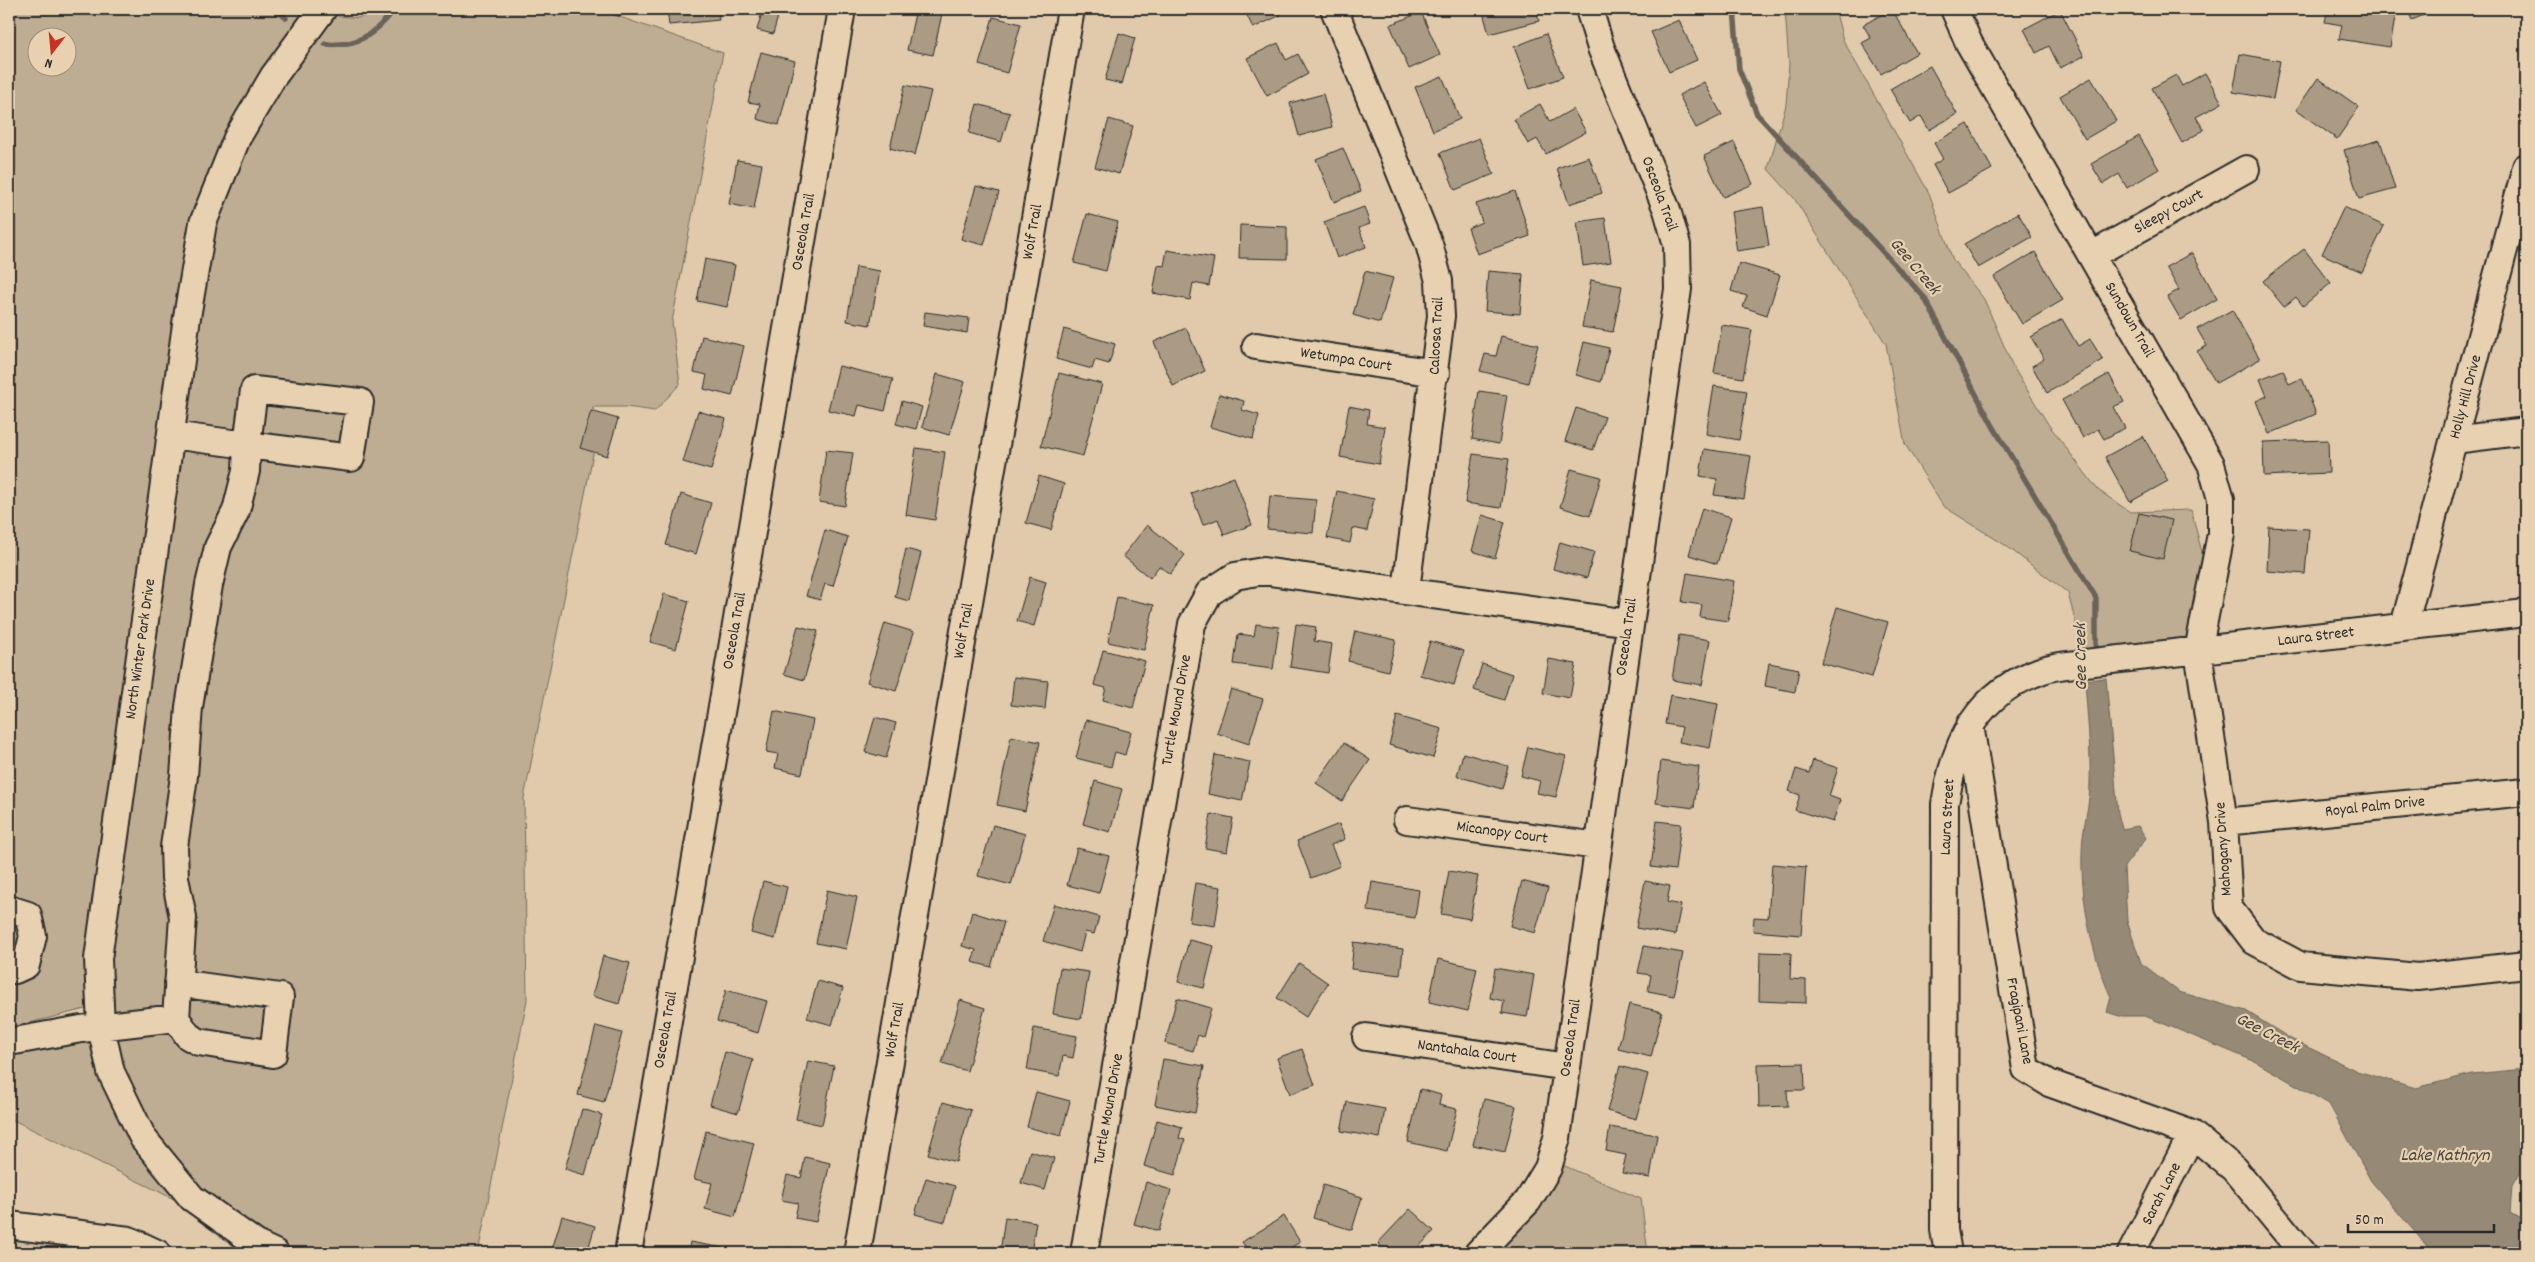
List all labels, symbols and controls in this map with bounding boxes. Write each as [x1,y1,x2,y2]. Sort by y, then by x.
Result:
north arrow [28,28,78,78]
text: N [43,52,55,73]
street label: Osceola Trail [1635,153,1683,235]
street label: Sleepy Court [2130,183,2208,241]
street label: Osceola Trail [786,191,822,272]
street label: Wolf Trail [1017,202,1049,262]
water label: Gee Creek [1883,233,1946,302]
street label: Sundown Trail [2098,278,2160,362]
street label: Caloosa Trail [1423,296,1451,376]
street label: Wetumpa Court [1299,341,1393,379]
street label: Holly Hill Drive [2444,352,2488,442]
street label: North Winter Park Drive [120,577,162,721]
street label: Osceola Trail [717,590,753,671]
street label: Osceola Trail [1610,597,1644,677]
street label: Wolf Trail [948,601,980,661]
water label: Gee Creek [2069,621,2095,691]
street label: Laura Street [2276,621,2356,653]
street label: Turtle Mound Drive [1156,653,1198,767]
street label: Laura Street [1935,778,1962,856]
street label: Royal Palm Drive [2324,790,2426,824]
street label: Mahogany Drive [2209,801,2239,897]
street label: Micanopy Court [1455,815,1549,851]
street label: Fragipani Lane [1999,976,2039,1066]
street label: Osceola Trail [648,989,684,1070]
street label: Osceola Trail [1554,998,1588,1078]
street label: Wolf Trail [879,1000,911,1060]
water label: Gee Creek [2231,1007,2304,1061]
street label: Nantahala Court [1416,1034,1518,1070]
street label: Turtle Mound Drive [1088,1052,1130,1166]
water label: Lake Kathryn [2400,1144,2490,1169]
street label: Sarah Lane [2136,1159,2188,1229]
scale bar [2348,1202,2494,1234]
text: 50 m [2355,1210,2384,1232]

